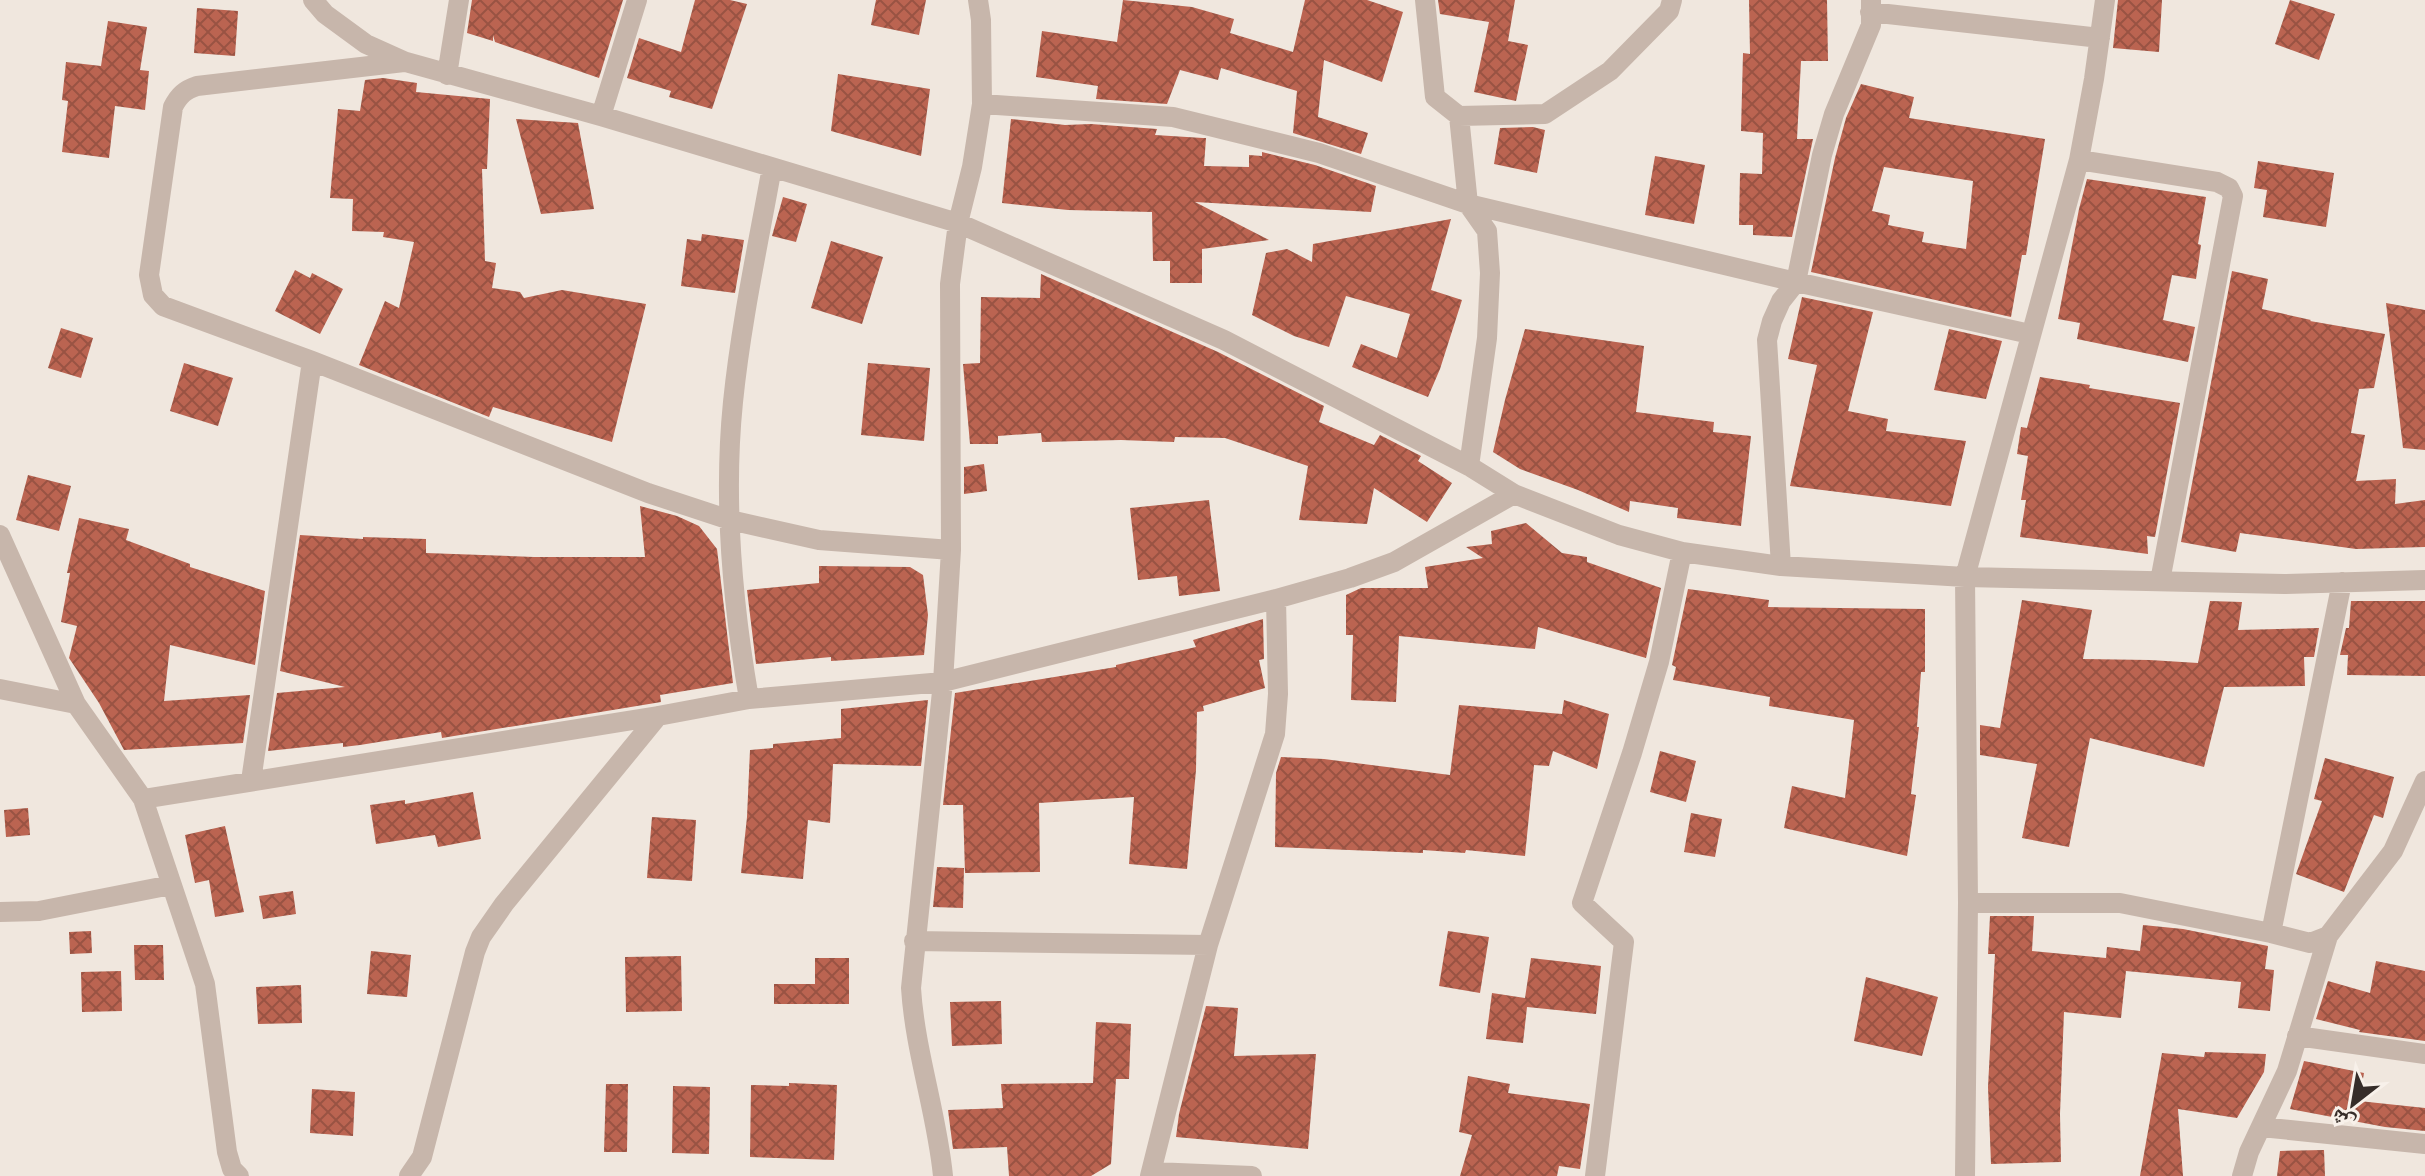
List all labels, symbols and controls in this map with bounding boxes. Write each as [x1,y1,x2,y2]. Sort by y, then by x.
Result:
north arrow [2313,1064,2393,1144]
text: ش [2325,1102,2360,1140]

